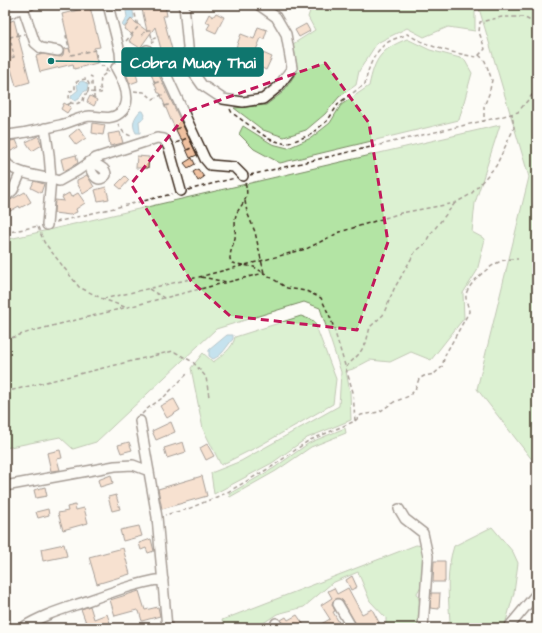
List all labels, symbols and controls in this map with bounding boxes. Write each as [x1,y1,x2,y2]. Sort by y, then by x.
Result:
callout: Cobra Muay Thai [122,48,263,76]
text: Cobra Muay Thai [130,52,256,75]

